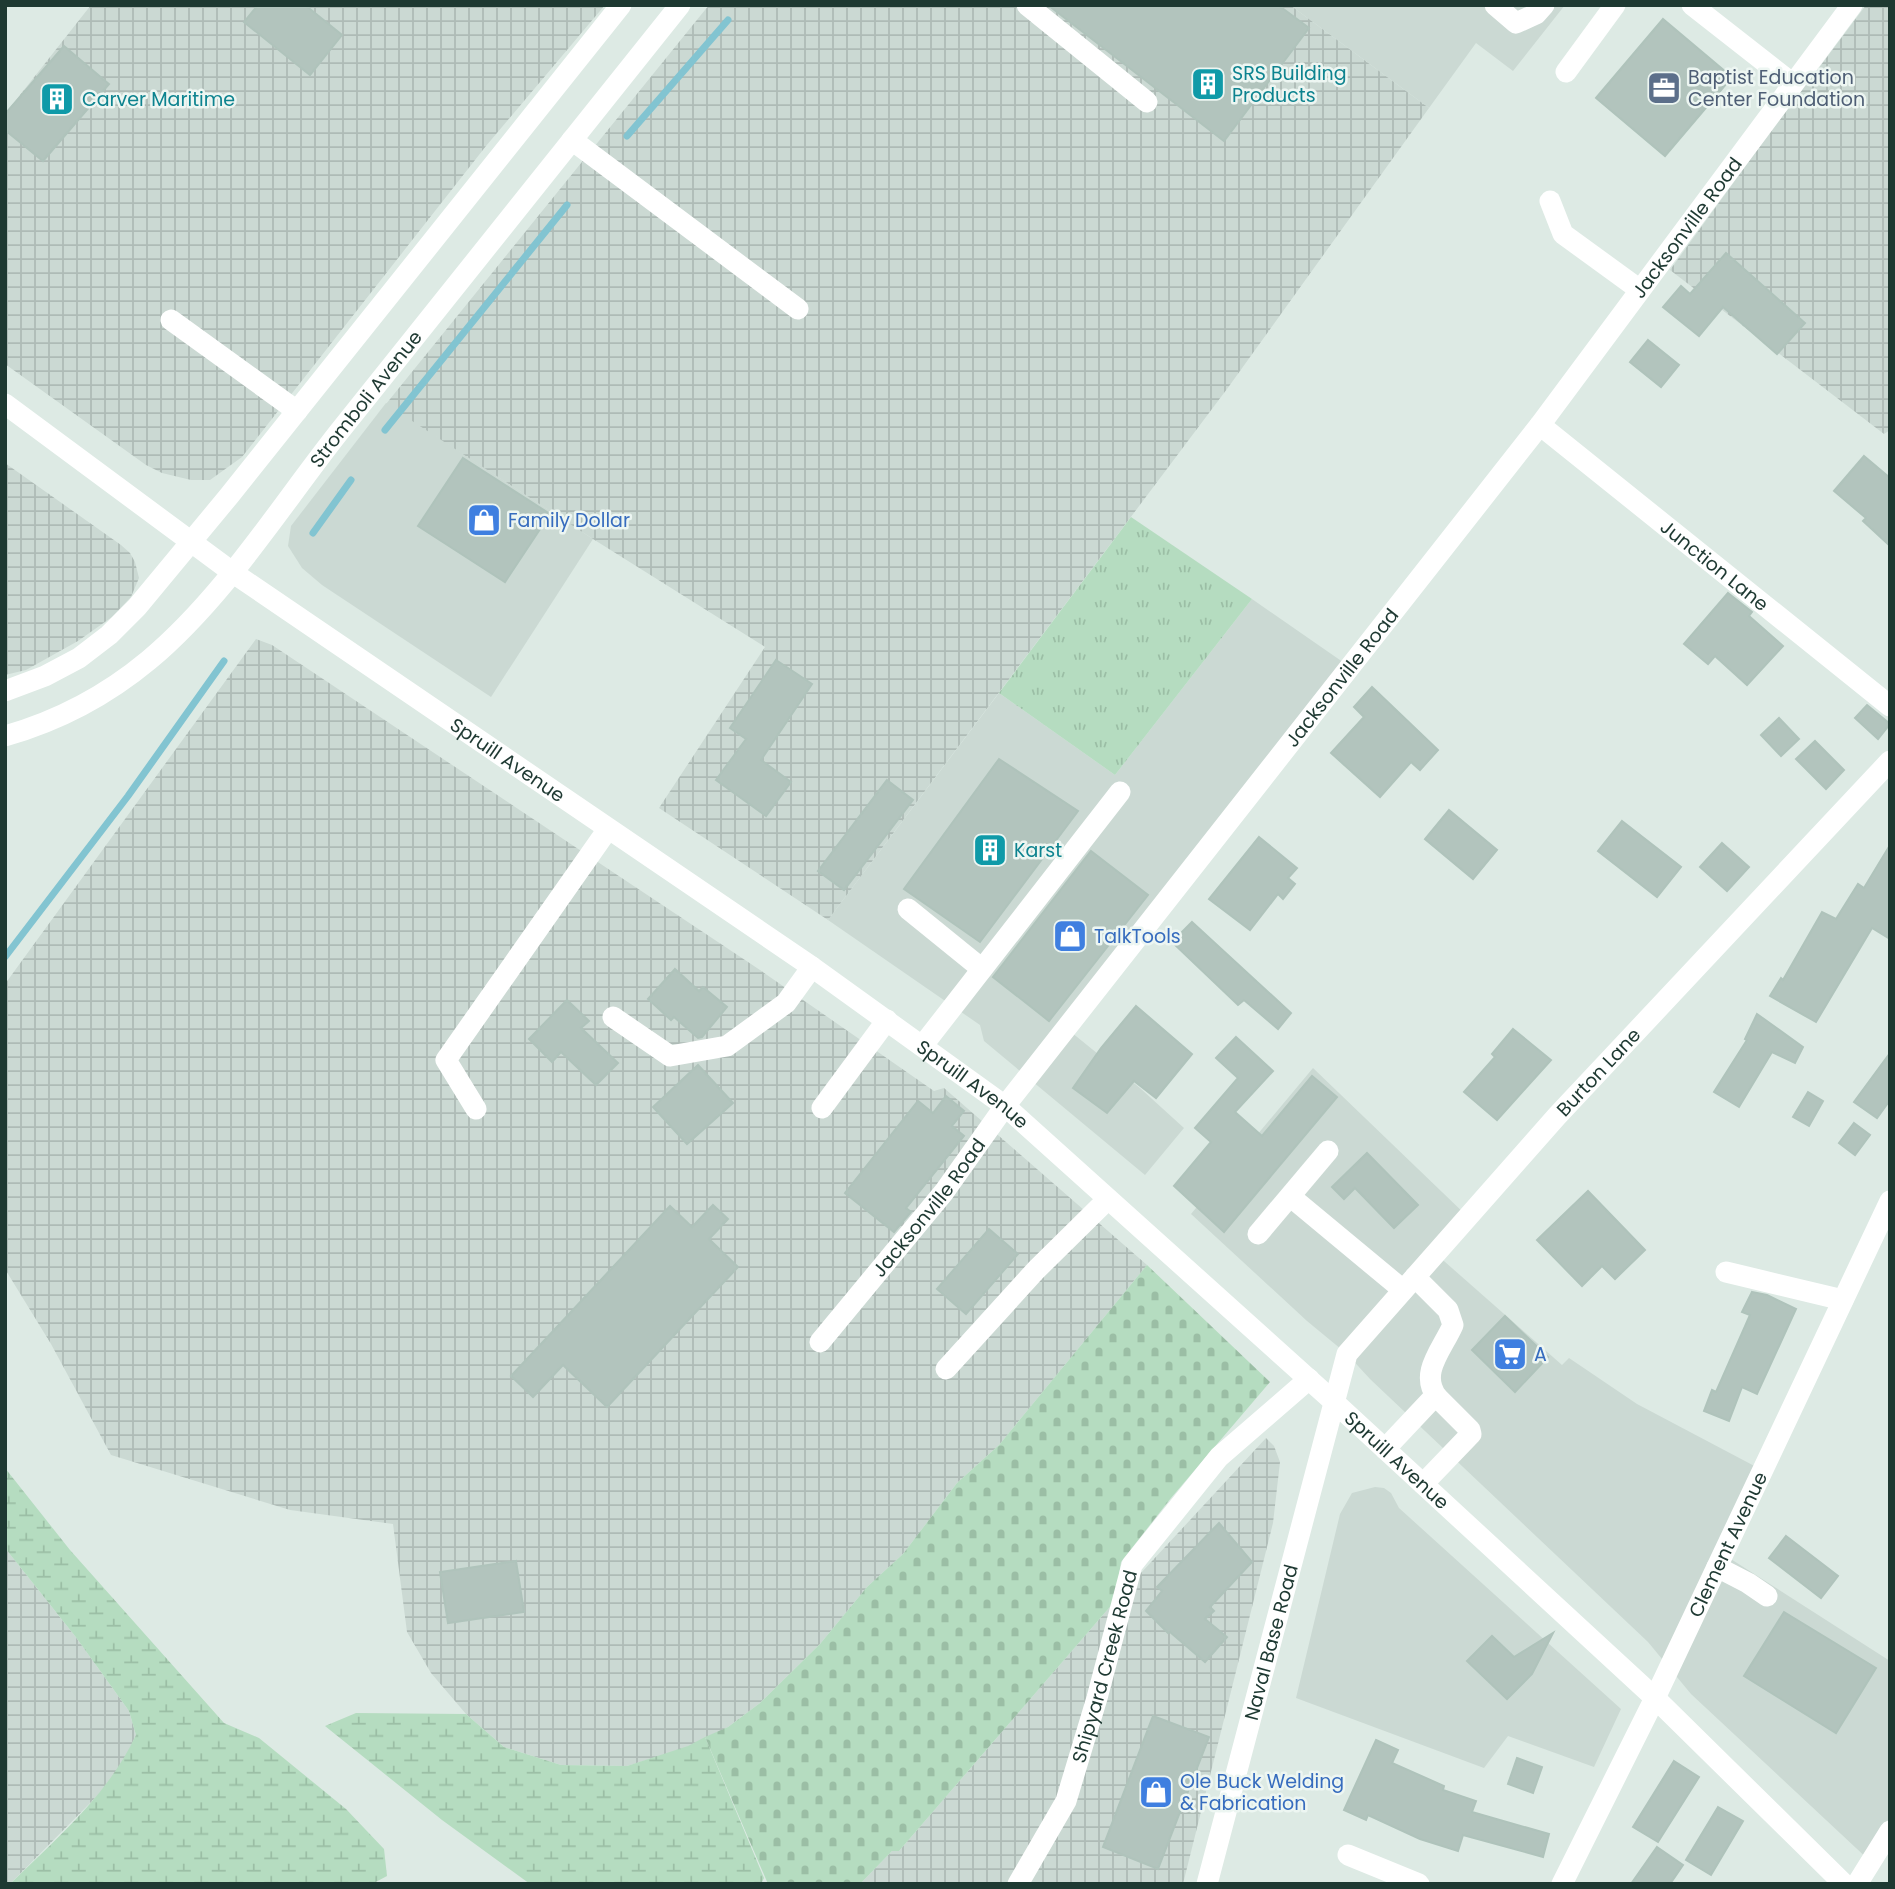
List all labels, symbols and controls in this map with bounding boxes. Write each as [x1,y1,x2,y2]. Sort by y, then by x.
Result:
place label: SRS Building Products [1232,60,1347,109]
place label: Baptist Education Center Foundation [1688,64,1865,113]
building icon: SRS Building Products [1189,65,1227,103]
office icon: Baptist Education Center Foundation [1645,69,1683,107]
building icon: Carver Maritime [38,80,76,118]
place label: Carver Maritime [82,86,235,113]
street label: Jacksonville Road [1626,152,1748,304]
street label: Stromboli Avenue [303,325,429,473]
shop icon: Family Dollar [465,501,503,539]
place label: Family Dollar [508,507,630,534]
street label: Junction Lane [1654,514,1774,617]
street label: Jacksonville Road [1279,603,1405,753]
street label: Spruill Avenue [445,711,570,809]
building icon: Karst [971,831,1009,869]
place label: Karst [1014,837,1062,864]
shop icon: TalkTools [1051,917,1089,955]
place label: TalkTools [1094,923,1181,950]
street label: Burton Lane [1550,1022,1647,1122]
street label: Spruill Avenue [911,1034,1034,1135]
street label: Jacksonville Road [866,1133,992,1283]
supermarket icon: A [1491,1335,1529,1373]
place label: A [1534,1341,1547,1368]
street label: Spruill Avenue [1338,1405,1455,1516]
street label: Clement Avenue [1682,1467,1774,1622]
street label: Naval Base Road [1238,1561,1305,1723]
street label: Shipyard Creek Road [1065,1567,1144,1766]
place label: Ole Buck Welding & Fabrication [1180,1768,1344,1817]
shop icon: Ole Buck Welding & Fabrication [1137,1773,1175,1811]

